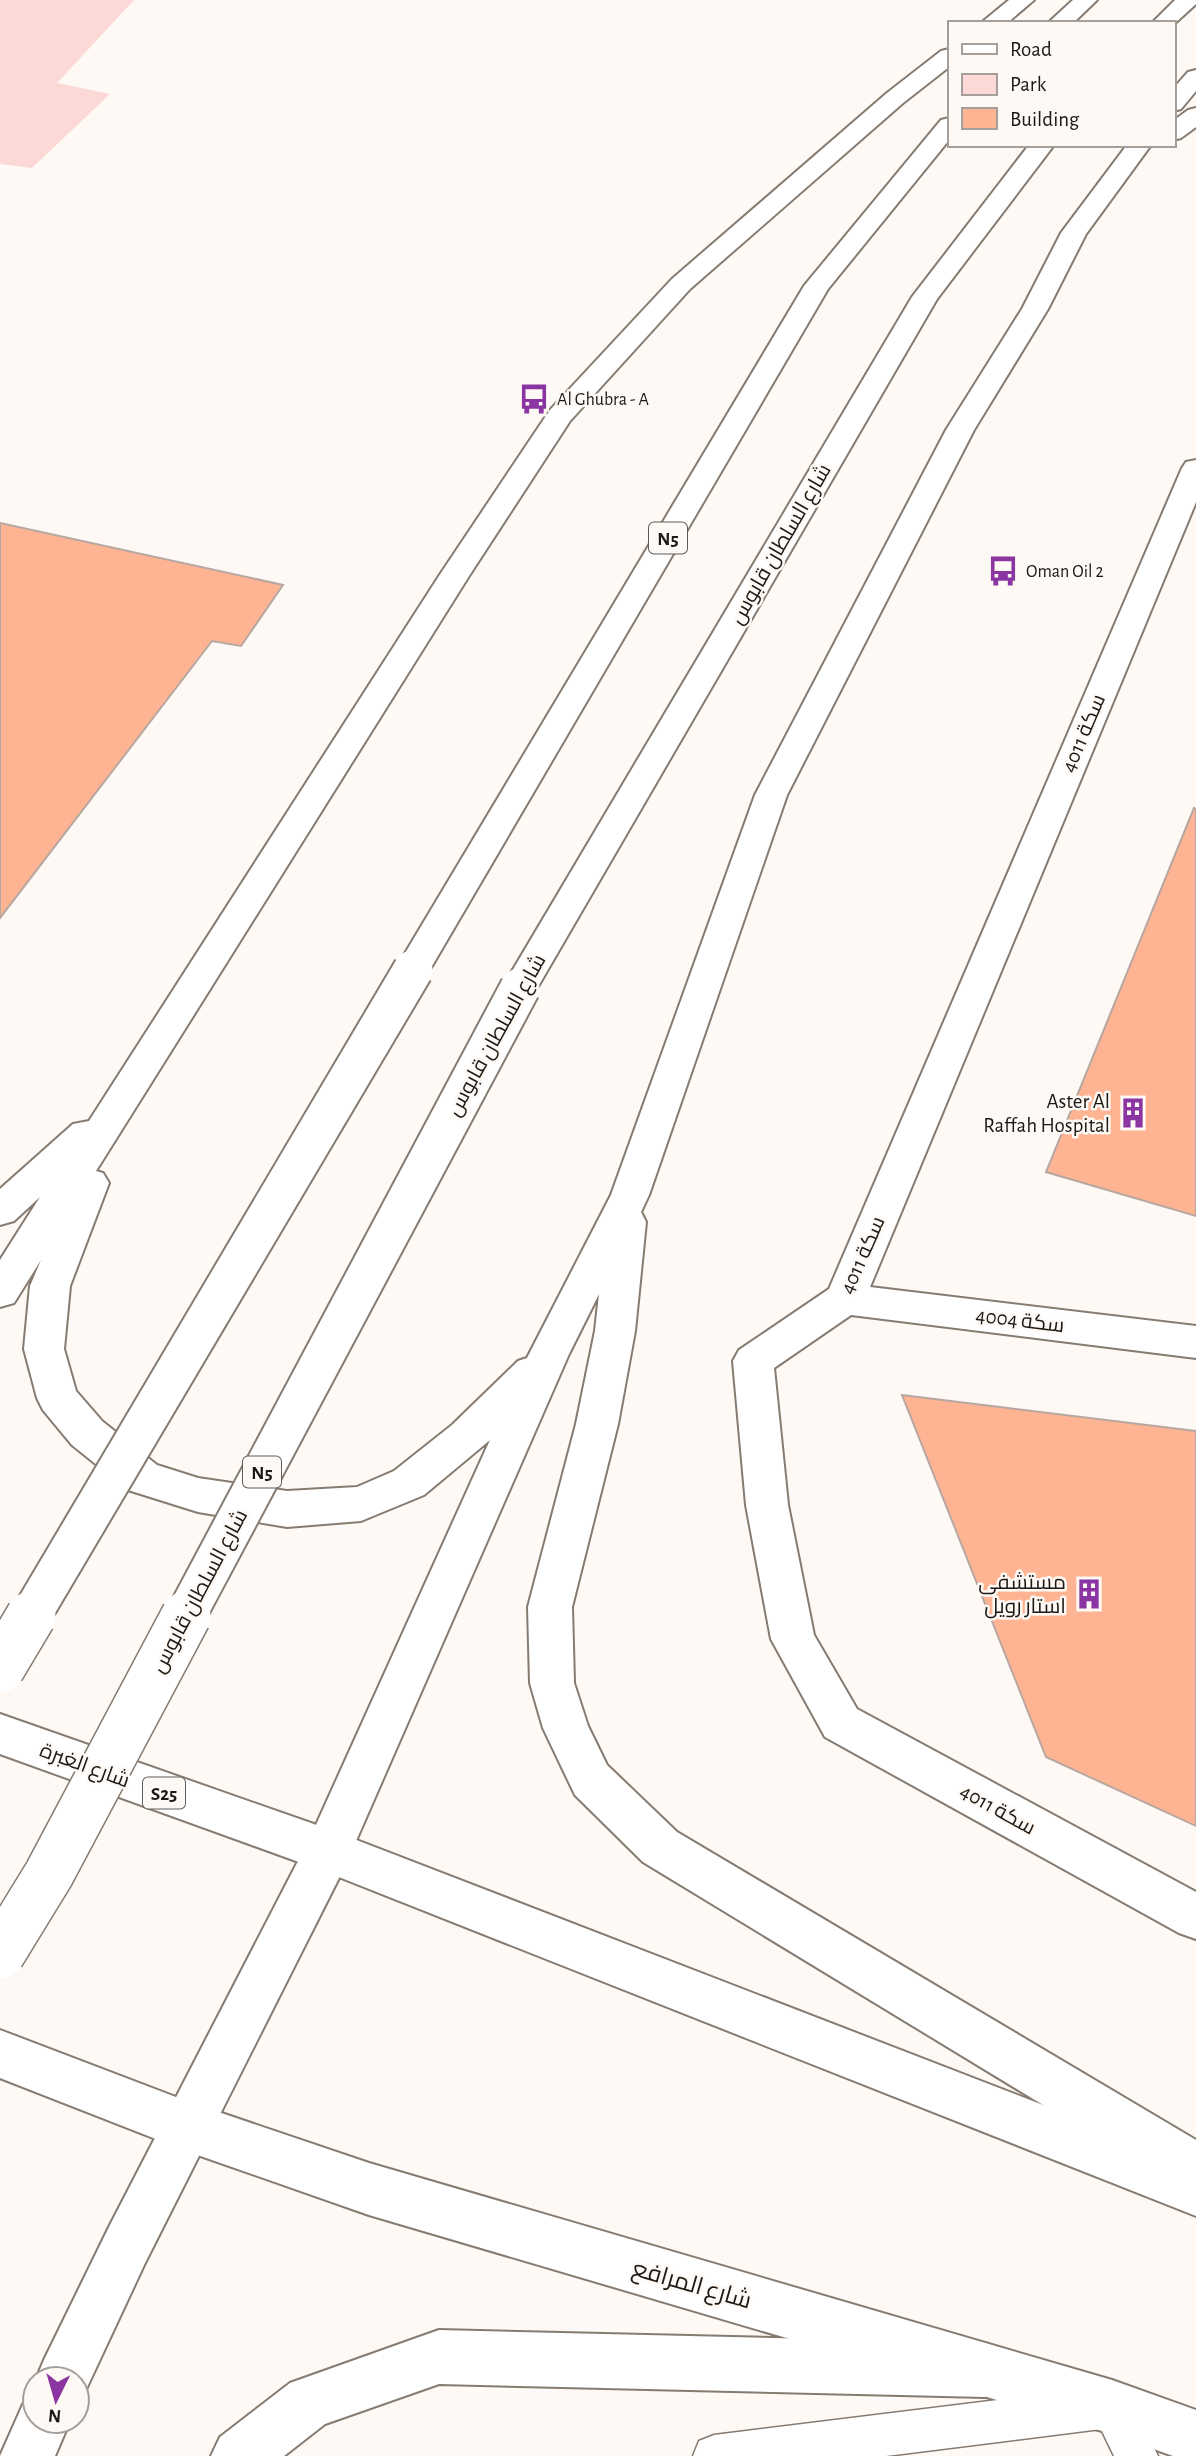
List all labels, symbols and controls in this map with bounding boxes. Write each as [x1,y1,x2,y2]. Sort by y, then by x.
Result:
legend [948,21,1175,147]
text: Road [1010,39,1052,60]
text: Park [1010,74,1047,95]
text: Building [1010,109,1080,130]
bus stop icon: Al Ghubra - A [517,382,551,416]
place label: Al Ghubra - A [557,391,649,409]
street label: شارع السلطان قابوس [726,460,838,630]
road number: N5 [649,523,687,554]
bus stop icon: Oman Oil 2 [986,554,1020,588]
place label: Oman Oil 2 [1026,563,1104,581]
street label: سكة 4011 [1058,691,1109,775]
street label: شارع السلطان قابوس [443,951,552,1121]
place label: Aster Al Raffah Hospital [983,1091,1110,1136]
building icon: Aster Al Raffah Hospital [1116,1096,1150,1130]
street label: سكة 4011 [836,1213,889,1297]
street label: سكة 4004 [974,1305,1065,1336]
road number: N5 [243,1456,281,1488]
street label: شارع السلطان قابوس [148,1506,254,1678]
place label: مستشفى استار رويل [978,1572,1066,1619]
building icon: مستشفى استار رويل [1072,1577,1106,1611]
street label: شارع الغبرة [36,1740,132,1794]
road number: S25 [143,1778,185,1809]
street label: سكة 4011 [957,1780,1039,1839]
street label: شارع المرافع [628,2256,754,2316]
north arrow [21,2365,91,2435]
text: N [47,2405,62,2425]

